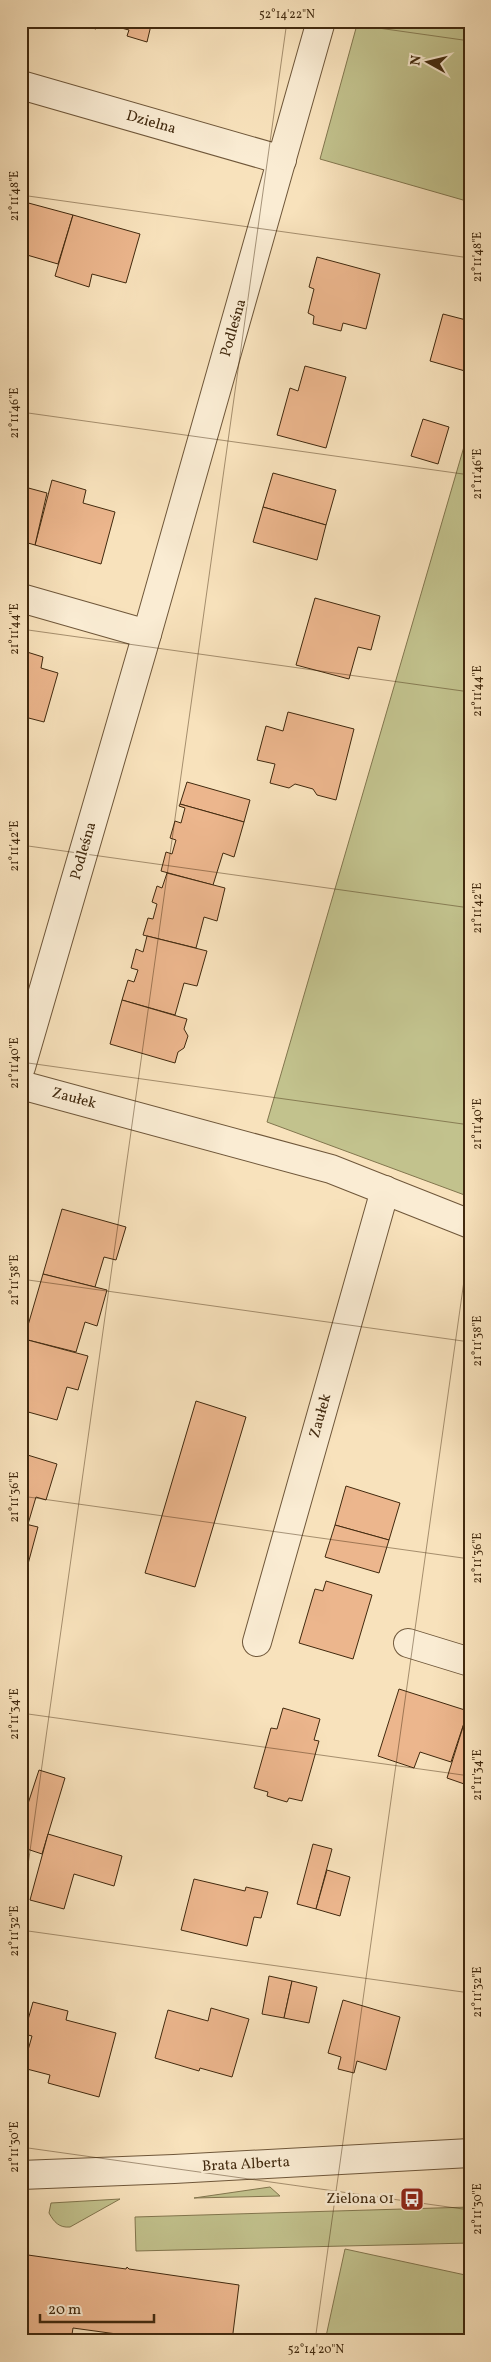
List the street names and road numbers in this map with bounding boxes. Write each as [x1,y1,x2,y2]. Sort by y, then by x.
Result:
street label: Dzielna [124,106,178,140]
street label: Podleśna [216,297,252,359]
street label: Podleśna [66,820,102,882]
street label: Zaułek [49,1083,99,1115]
street label: Zaułek [305,1391,337,1441]
street label: Brata Alberta [202,2152,290,2178]

